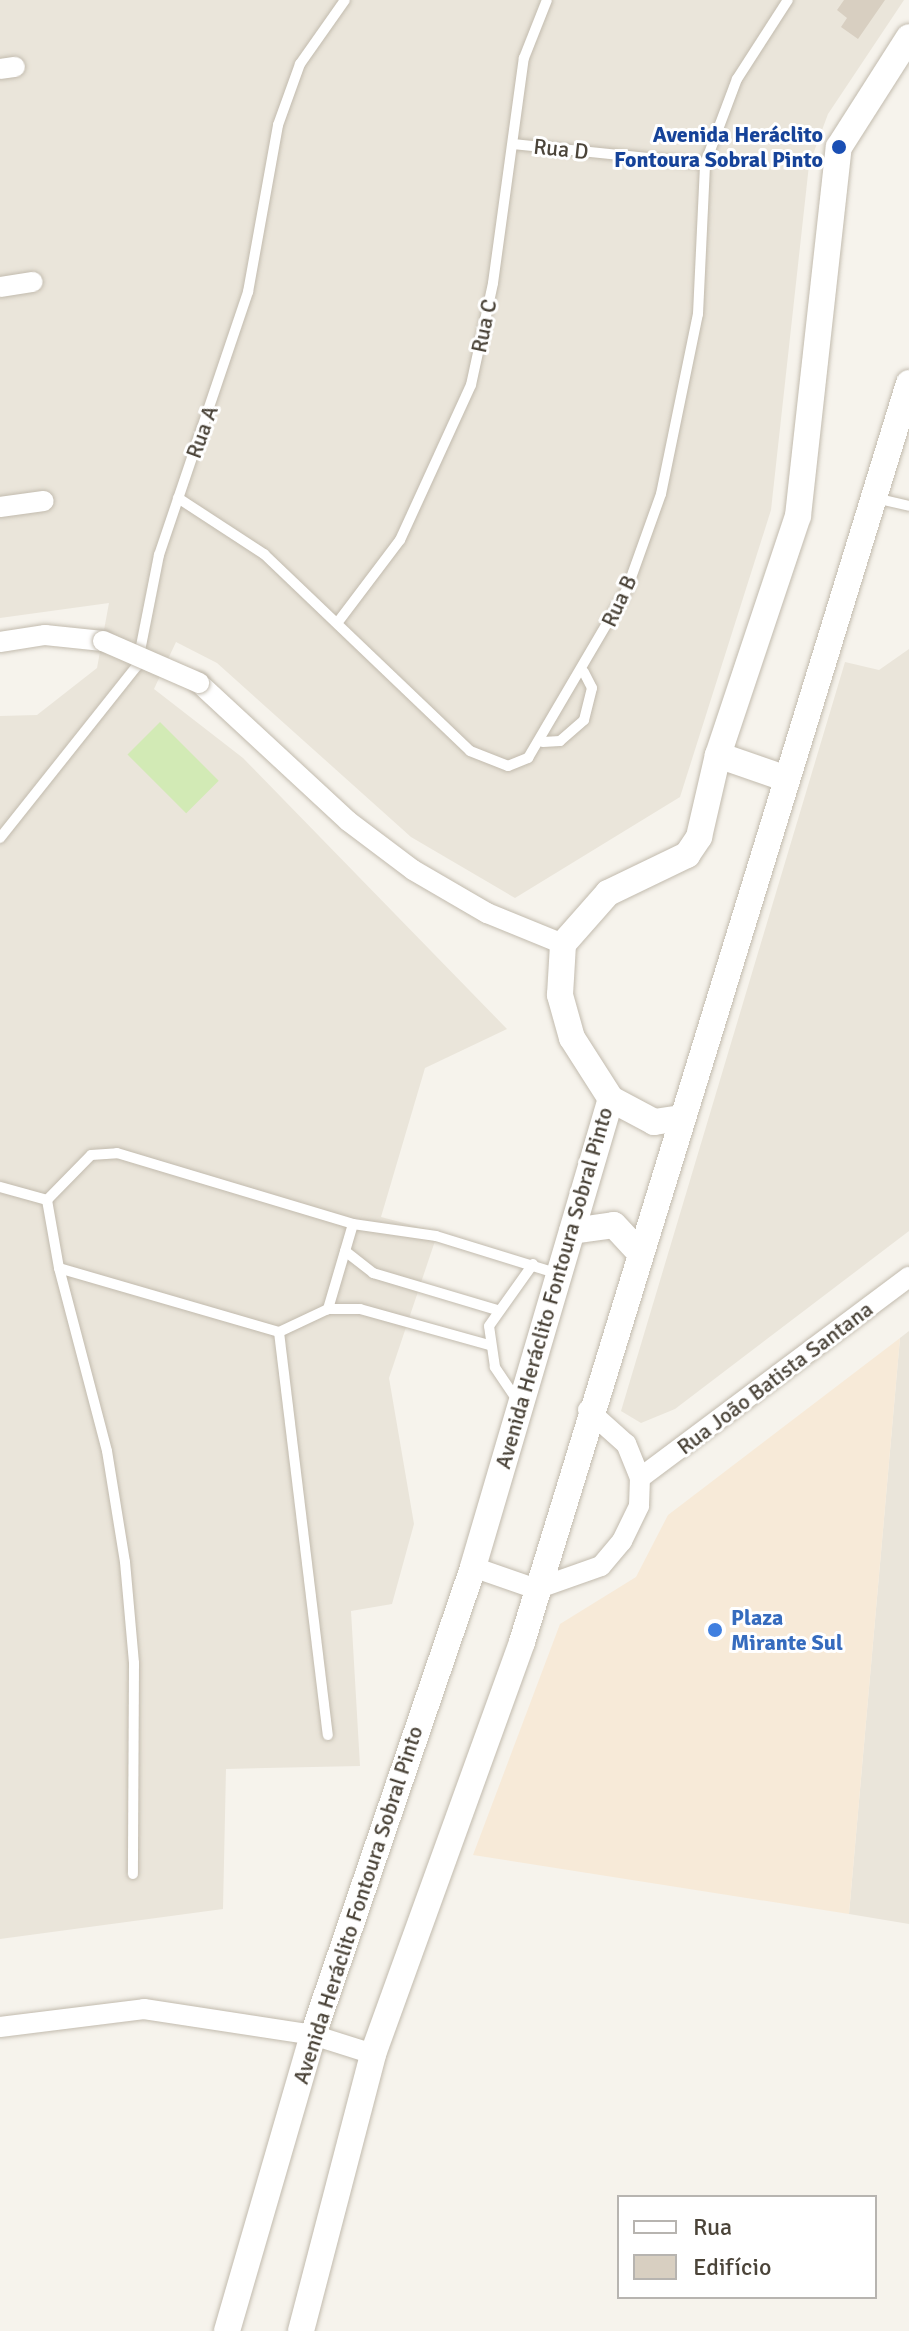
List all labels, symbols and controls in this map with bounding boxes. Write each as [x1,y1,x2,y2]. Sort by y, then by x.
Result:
place label: Avenida Heráclito Fontoura Sobral Pinto [614,121,823,172]
street label: Rua D [532,133,590,165]
marker: Avenida Heráclito Fontoura Sobral Pinto [830,138,848,156]
street label: Rua C [465,297,503,355]
street label: Rua A [180,402,224,462]
street label: Rua B [596,571,642,631]
street label: Avenida Heráclito Fontoura Sobral Pinto [490,1104,618,1472]
street label: Rua João Batista Santana [672,1296,878,1460]
place label: Plaza Mirante Sul [731,1604,843,1656]
marker: Plaza Mirante Sul [706,1621,724,1639]
street label: Avenida Heráclito Fontoura Sobral Pinto [288,1723,428,2087]
legend [617,2195,877,2299]
text: Rua [693,2212,732,2242]
text: Edifício [693,2252,771,2282]

